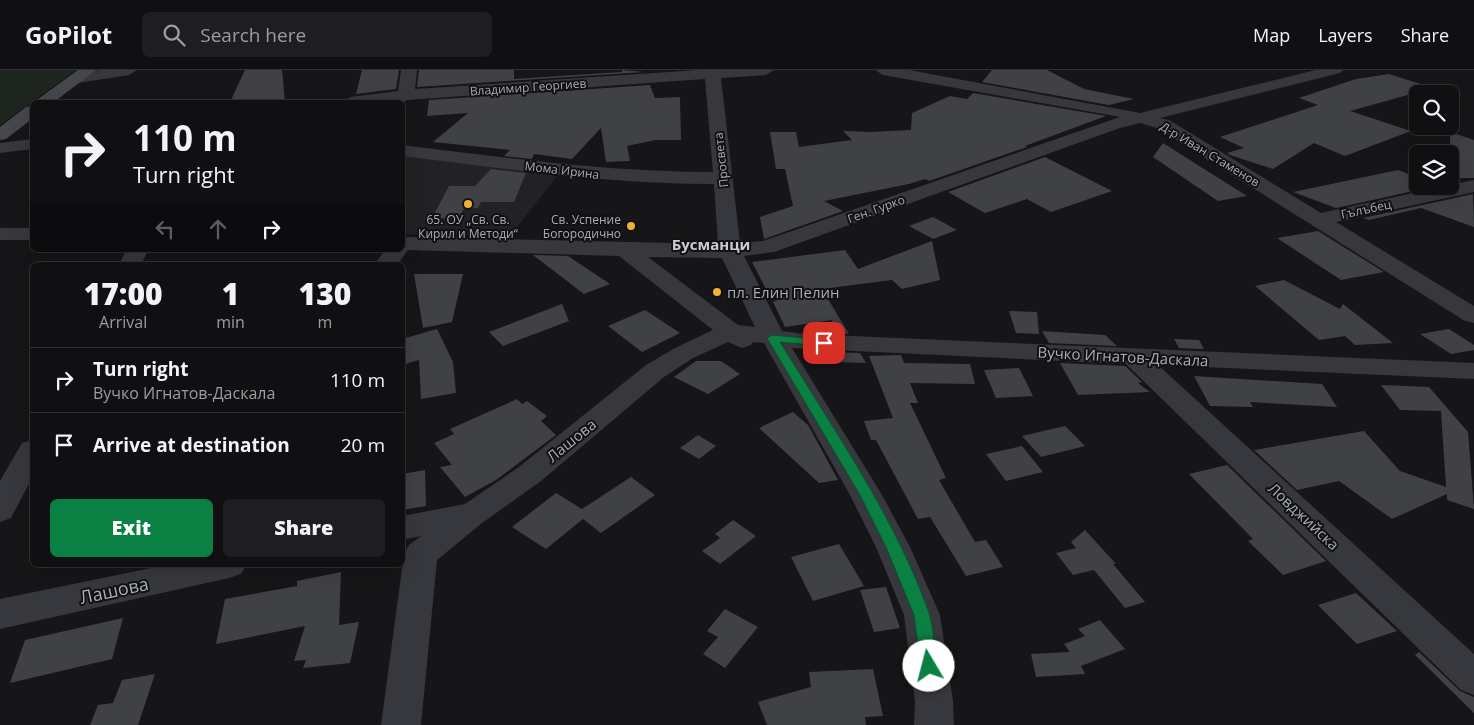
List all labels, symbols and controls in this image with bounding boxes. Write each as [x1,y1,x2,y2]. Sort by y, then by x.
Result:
search box [142,12,492,57]
text: GoPilot [25,18,112,51]
icon: search [160,21,188,49]
text: Search here [200,22,306,48]
text: Map [1253,23,1290,47]
text: Layers [1318,23,1373,47]
text: Share [1401,23,1449,47]
street label: Владимир Георгиев [469,74,587,100]
map controls [1409,85,1459,195]
button: search [1409,85,1459,135]
text: 110 m [133,114,237,161]
street label: Д-р Иван Стаменов [1157,118,1263,190]
icon: right [50,120,115,185]
street label: Просвета [710,132,732,188]
button: layers [1409,145,1459,195]
street label: Мома Ирина [524,157,600,183]
text: Turn right [133,159,235,189]
street label: Ген. Гурко [845,191,907,227]
street label: Гълъбец [1339,195,1393,223]
marker: 65. ОУ „Св. Св. Кирил и Методи“ [462,198,474,210]
place label: 65. ОУ „Св. Св. Кирил и Методи“ [418,211,519,242]
place label: Св. Успение Богородично [543,211,621,242]
icon: left [151,215,179,243]
icon: ahead [204,215,232,243]
icon: right [257,215,285,243]
marker: Св. Успение Богородично [625,220,637,232]
district label: Бусманци [672,234,750,254]
text: 17:00 [84,273,163,314]
text: 1 [222,273,239,314]
text: 130 [299,273,351,314]
place label: пл. Елин Пелин [727,282,840,302]
marker: пл. Елин Пелин [711,286,723,298]
text: Arrival [99,311,147,333]
text: min [216,311,245,333]
text: m [318,311,332,333]
pin [803,322,845,364]
icon: arrive [810,329,838,357]
street label: Вучко Игнатов-Даскала [1037,342,1209,370]
text: Turn right [93,356,188,382]
icon: right [50,366,78,394]
text: 110 m [330,367,385,393]
text: Вучко Игнатов-Даскала [93,382,275,404]
street label: Лашова [542,414,600,466]
icon: arrive [50,431,78,459]
text: Arrive at destination [93,432,290,458]
text: 20 m [341,432,385,458]
street label: Ловджийска [1264,478,1344,554]
button: Exit [50,499,213,557]
button: Share [223,499,385,557]
street label: Лашова [77,571,151,609]
position arrow [902,639,954,691]

